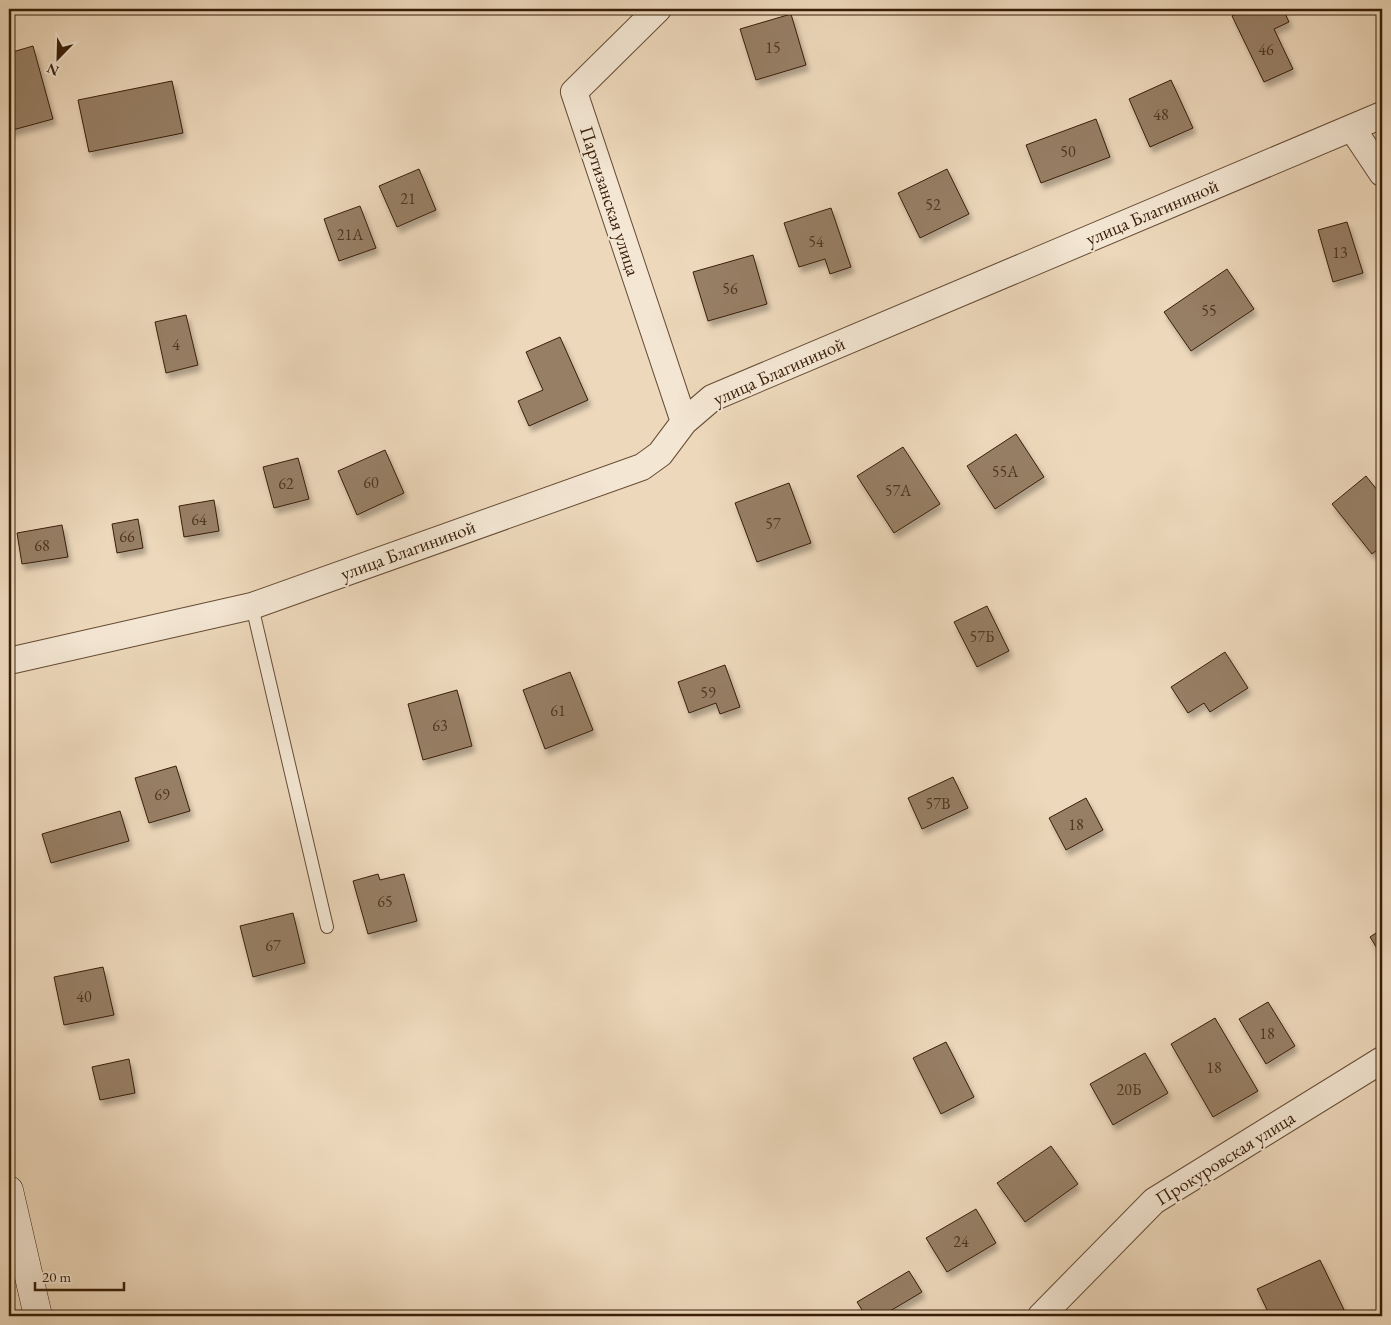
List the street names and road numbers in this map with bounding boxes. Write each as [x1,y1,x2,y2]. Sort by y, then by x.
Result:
street label: Партизанская улица [574,123,646,280]
street label: улица Благининой [1082,173,1222,251]
street label: улица Благининой [709,331,849,411]
street label: улица Благининой [337,514,479,586]
street label: Прокуровская улица [1150,1105,1300,1211]

